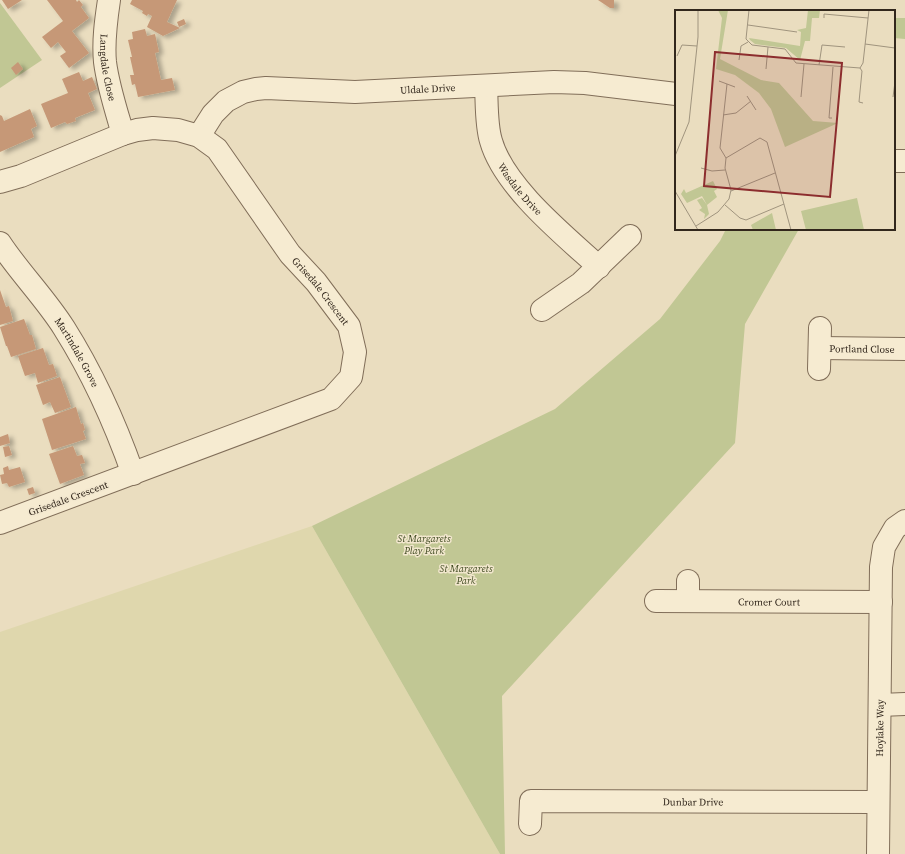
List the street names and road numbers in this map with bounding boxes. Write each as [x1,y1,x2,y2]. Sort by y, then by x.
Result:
street label: Langdale Close [97,34,119,102]
street label: Uldale Drive [400,81,456,97]
street label: Wasdale Drive [495,161,545,218]
street label: Grisedale Crescent [289,255,352,328]
street label: Martindale Grove [52,315,102,389]
street label: Portland Close [829,342,895,356]
street label: Grisedale Crescent [27,478,110,519]
street label: Cromer Court [738,595,801,609]
street label: Hoylake Way [873,698,887,757]
street label: Dunbar Drive [663,795,723,809]

